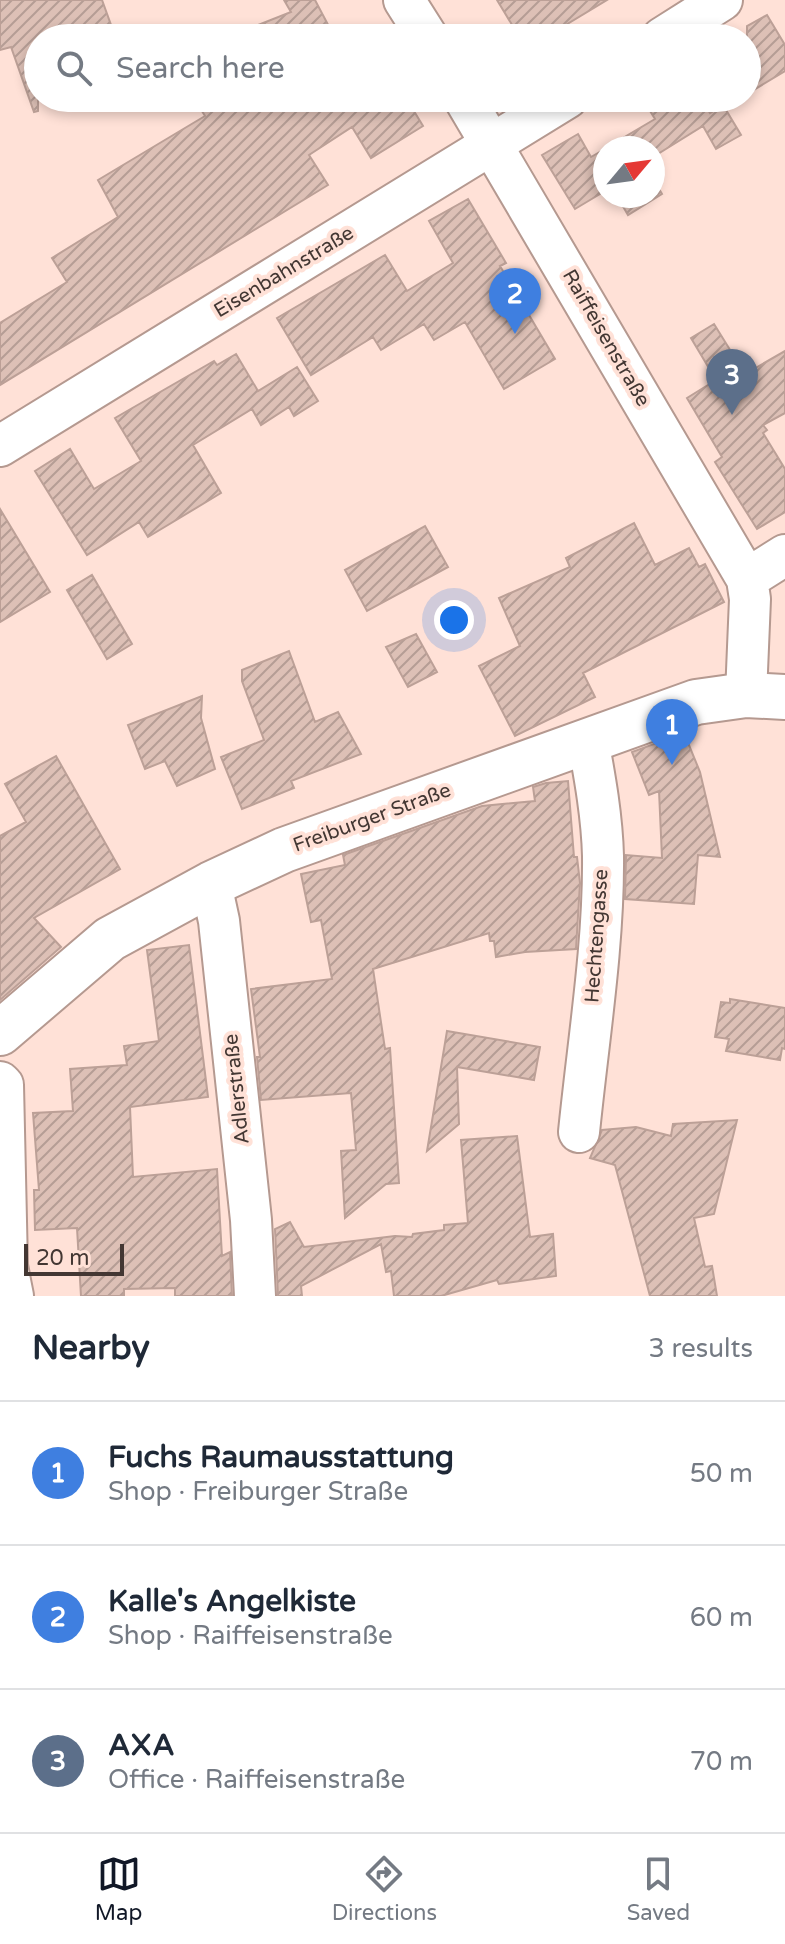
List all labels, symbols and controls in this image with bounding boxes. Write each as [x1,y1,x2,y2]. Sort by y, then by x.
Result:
search box [24,24,761,112]
icon: search [52,46,96,90]
text: Search here [116,50,285,87]
north arrow [593,136,665,208]
street label: Eisenbahnstraße [210,221,358,323]
street label: Raiffeisenstraße [557,265,655,411]
pin: 2 [489,268,541,334]
pin: 3 [706,349,758,415]
your location [434,600,474,640]
pin: 1 [646,699,698,765]
street label: Freiburger Straße [290,778,454,858]
street label: Hechtengasse [580,868,614,1004]
street label: Adlerstraße [219,1033,255,1145]
scale bar [24,1240,124,1276]
text: 20 m [36,1245,90,1271]
text: Nearby [32,1328,150,1369]
text: 3 results [648,1333,753,1364]
text: Fuchs Raumausstattung [108,1439,454,1476]
text: 1 [50,1458,66,1489]
text: 50 m [690,1458,753,1489]
text: Shop · Freiburger Straße [108,1476,408,1507]
text: Kalle's Angelkiste [108,1583,356,1620]
text: 2 [50,1602,66,1633]
text: 60 m [690,1602,753,1633]
text: Shop · Raiffeisenstraße [108,1620,393,1651]
text: AXA [108,1727,175,1764]
text: 3 [50,1746,66,1777]
text: 70 m [690,1746,753,1777]
text: Office · Raiffeisenstraße [108,1764,405,1795]
tab: Map [95,1852,142,1926]
tab: Directions [332,1852,437,1926]
tab: Saved [627,1852,690,1926]

